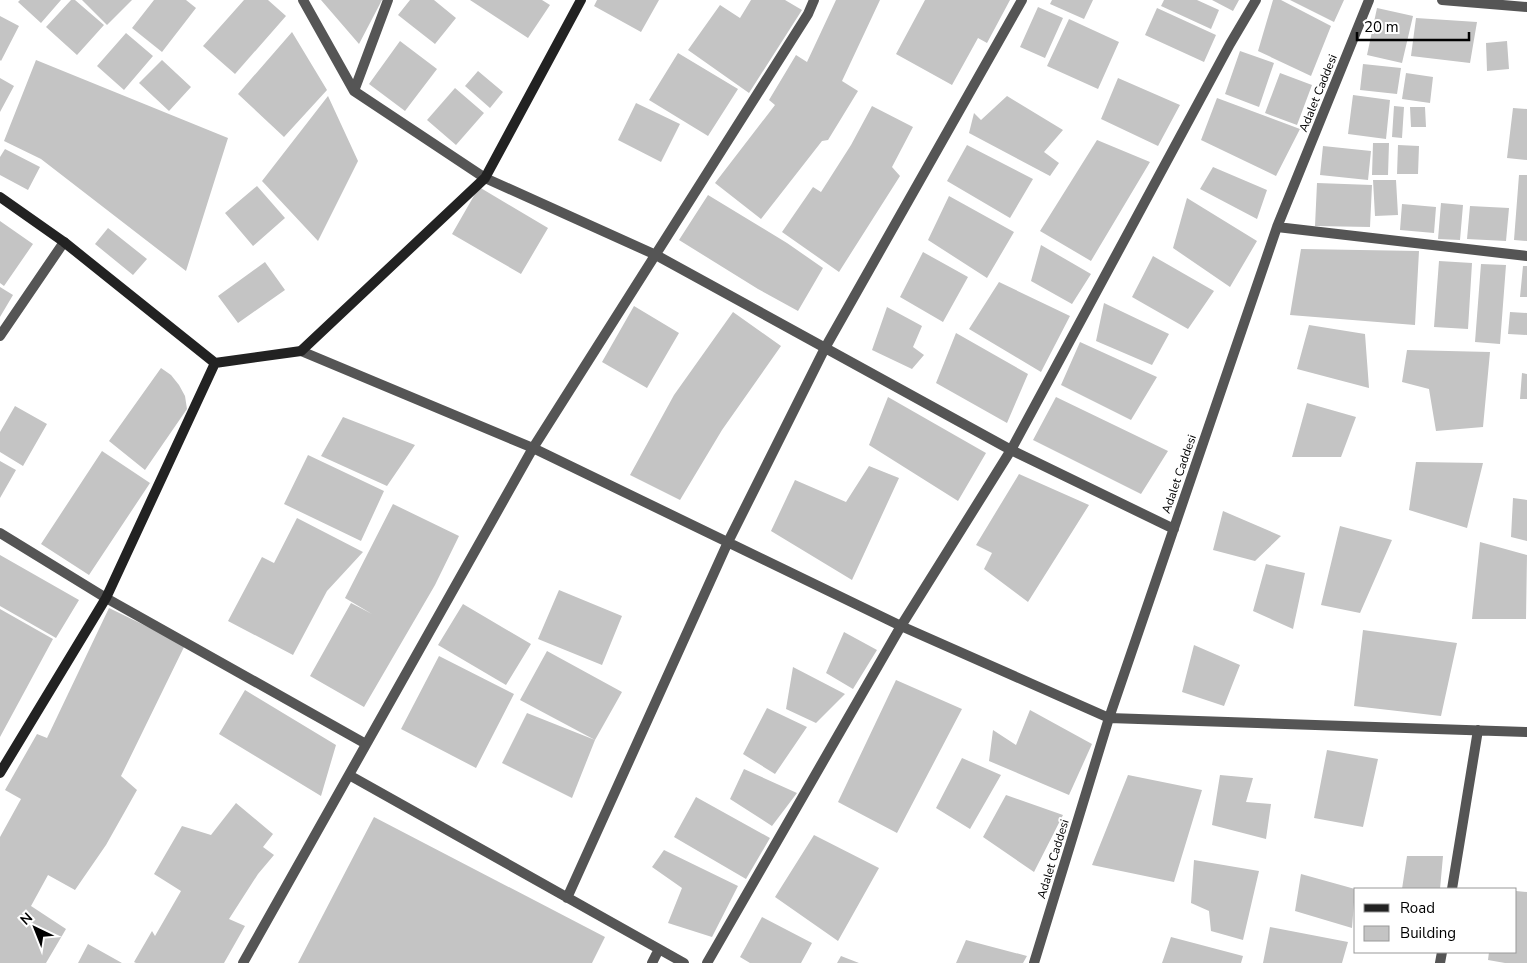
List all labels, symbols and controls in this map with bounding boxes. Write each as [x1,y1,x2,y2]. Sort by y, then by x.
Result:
scale bar [1357,10,1470,42]
text: 20 m [1364,17,1399,37]
street label: Adalet Caddesi [1295,52,1341,134]
street label: Adalet Caddesi [1158,432,1200,516]
street label: Adalet Caddesi [1033,817,1073,901]
legend [1354,888,1517,953]
text: Road [1400,898,1435,918]
north arrow [10,903,60,953]
text: N [16,908,37,929]
text: Building [1400,923,1456,943]

